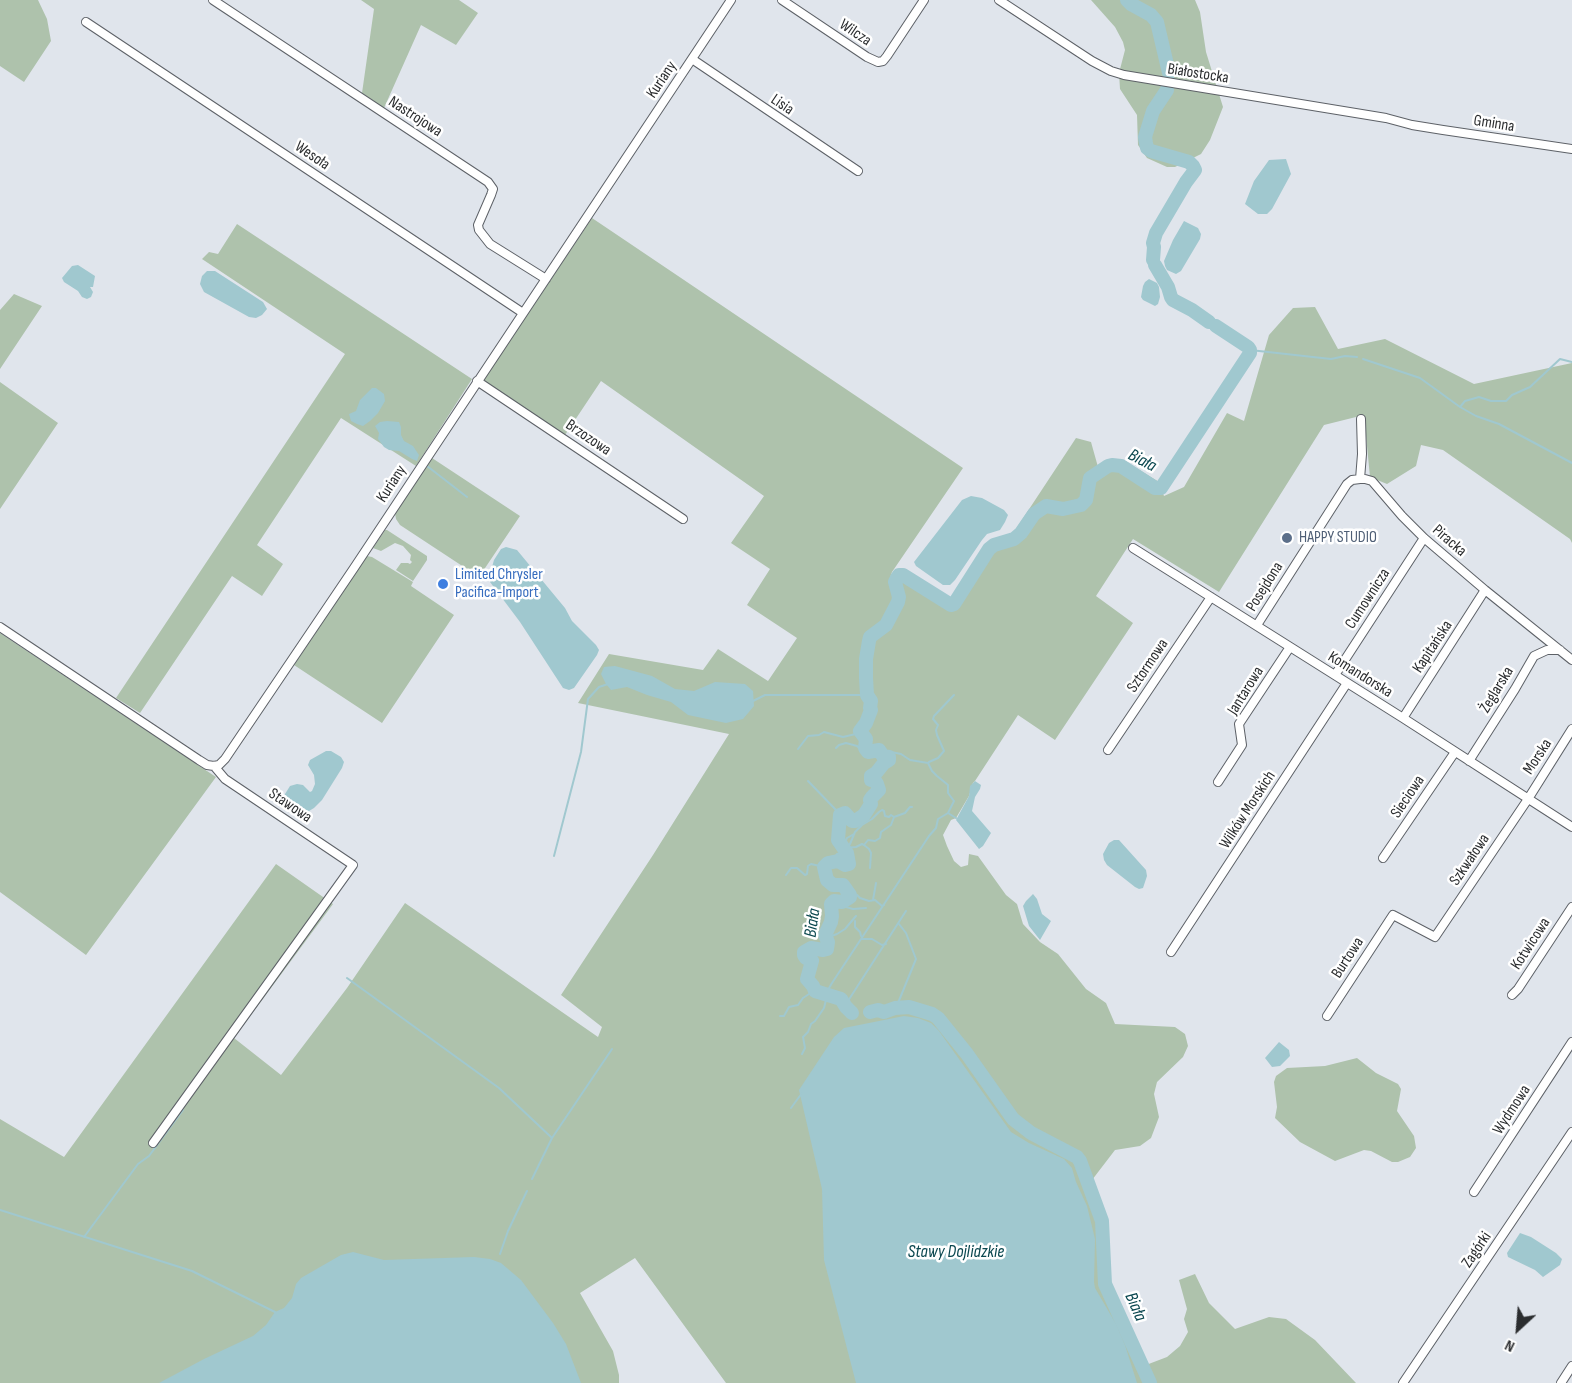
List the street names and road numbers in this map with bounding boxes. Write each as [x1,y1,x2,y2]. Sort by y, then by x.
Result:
street label: Wilcza [835,15,875,51]
street label: Kuriany [643,58,681,102]
street label: Białostocka [1166,60,1230,88]
street label: Lisia [767,90,797,120]
street label: Nastrojowa [384,93,446,141]
street label: Gminna [1472,111,1516,137]
street label: Wesoła [291,137,333,175]
street label: Brzozowa [562,416,614,460]
street label: Kuriany [373,462,411,506]
street label: Piracka [1428,521,1470,561]
street label: Posejdona [1242,559,1288,615]
street label: Cumownicza [1341,565,1395,633]
street label: Kapitańska [1409,617,1457,677]
street label: Sztormowa [1123,636,1173,696]
street label: Komandorska [1324,648,1396,702]
street label: Jantarowa [1224,663,1268,719]
street label: Żeglarska [1476,663,1518,717]
street label: Morska [1519,736,1557,778]
street label: Wilków Morskich [1216,767,1280,853]
street label: Sieciowa [1387,772,1429,822]
street label: Stawowa [265,785,315,827]
street label: Szkwałowa [1446,831,1494,889]
street label: Kotwicowa [1507,914,1555,974]
street label: Burtowa [1328,934,1368,982]
street label: Wydmowa [1489,1082,1535,1138]
street label: Zagórki [1458,1228,1496,1272]

